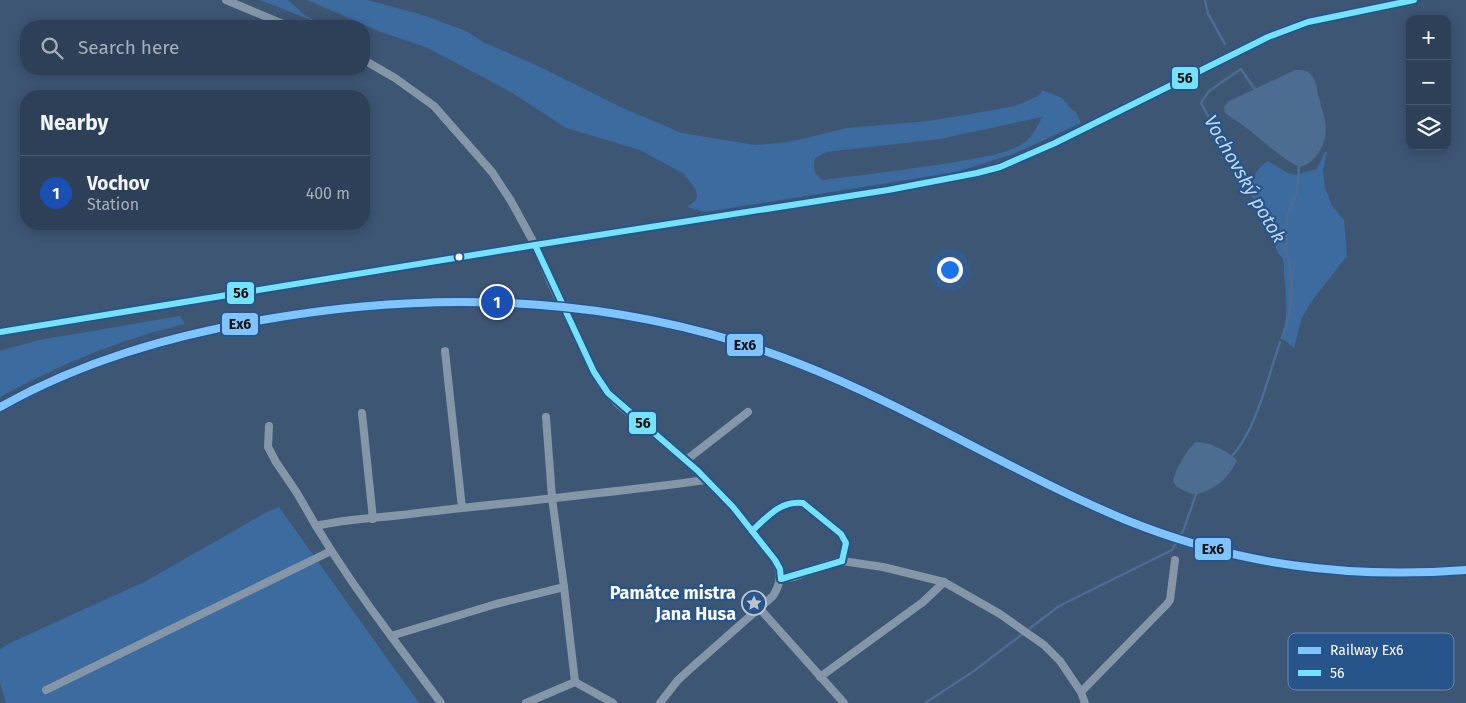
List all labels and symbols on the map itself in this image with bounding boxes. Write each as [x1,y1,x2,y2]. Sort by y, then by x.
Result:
line badge: 56 [1171,66,1199,90]
text: 56 [1177,70,1193,87]
water label: Vochovský potok [1199,111,1291,247]
unlabelled marker [454,252,464,262]
your location [937,257,963,283]
line badge: 56 [226,281,255,305]
pin: 1 [481,283,513,321]
text: 56 [233,285,249,302]
line badge: Ex6 [221,312,259,336]
text: Ex6 [229,316,251,333]
line badge: Ex6 [726,333,764,357]
text: Ex6 [734,337,756,354]
line badge: 56 [628,411,657,435]
text: 56 [635,415,651,432]
line badge: Ex6 [1194,537,1232,561]
text: Ex6 [1202,541,1224,558]
place label: Památce mistra Jana Husa [610,582,736,625]
place icon: Památce mistra Jana Husa [741,590,767,616]
legend [1288,633,1454,690]
text: Railway Ex6 [1330,642,1403,659]
text: 56 [1330,665,1344,682]

